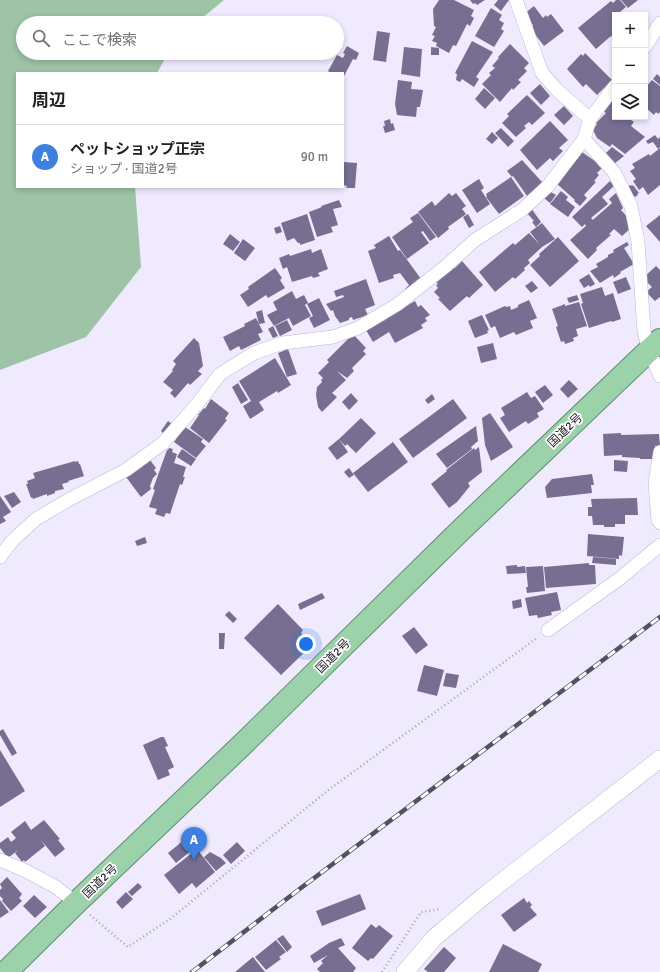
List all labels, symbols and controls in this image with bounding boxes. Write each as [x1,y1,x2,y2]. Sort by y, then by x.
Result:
map controls [612,12,648,120]
button: + [612,12,648,48]
search box [16,16,344,60]
icon: search [30,27,52,49]
text: ここで検索 [62,31,137,49]
button: − [612,48,648,84]
button: layers [612,84,648,120]
text: 周辺 [32,90,66,111]
text: ペットショップ正宗 [70,140,205,158]
text: A [41,149,49,165]
text: 90 m [301,149,328,165]
text: ショップ · 国道2号 [70,161,178,177]
street label: 国道2号 [545,410,586,451]
your location [296,634,316,654]
street label: 国道2号 [313,636,354,677]
pin: A [181,827,207,860]
street label: 国道2号 [80,861,121,902]

